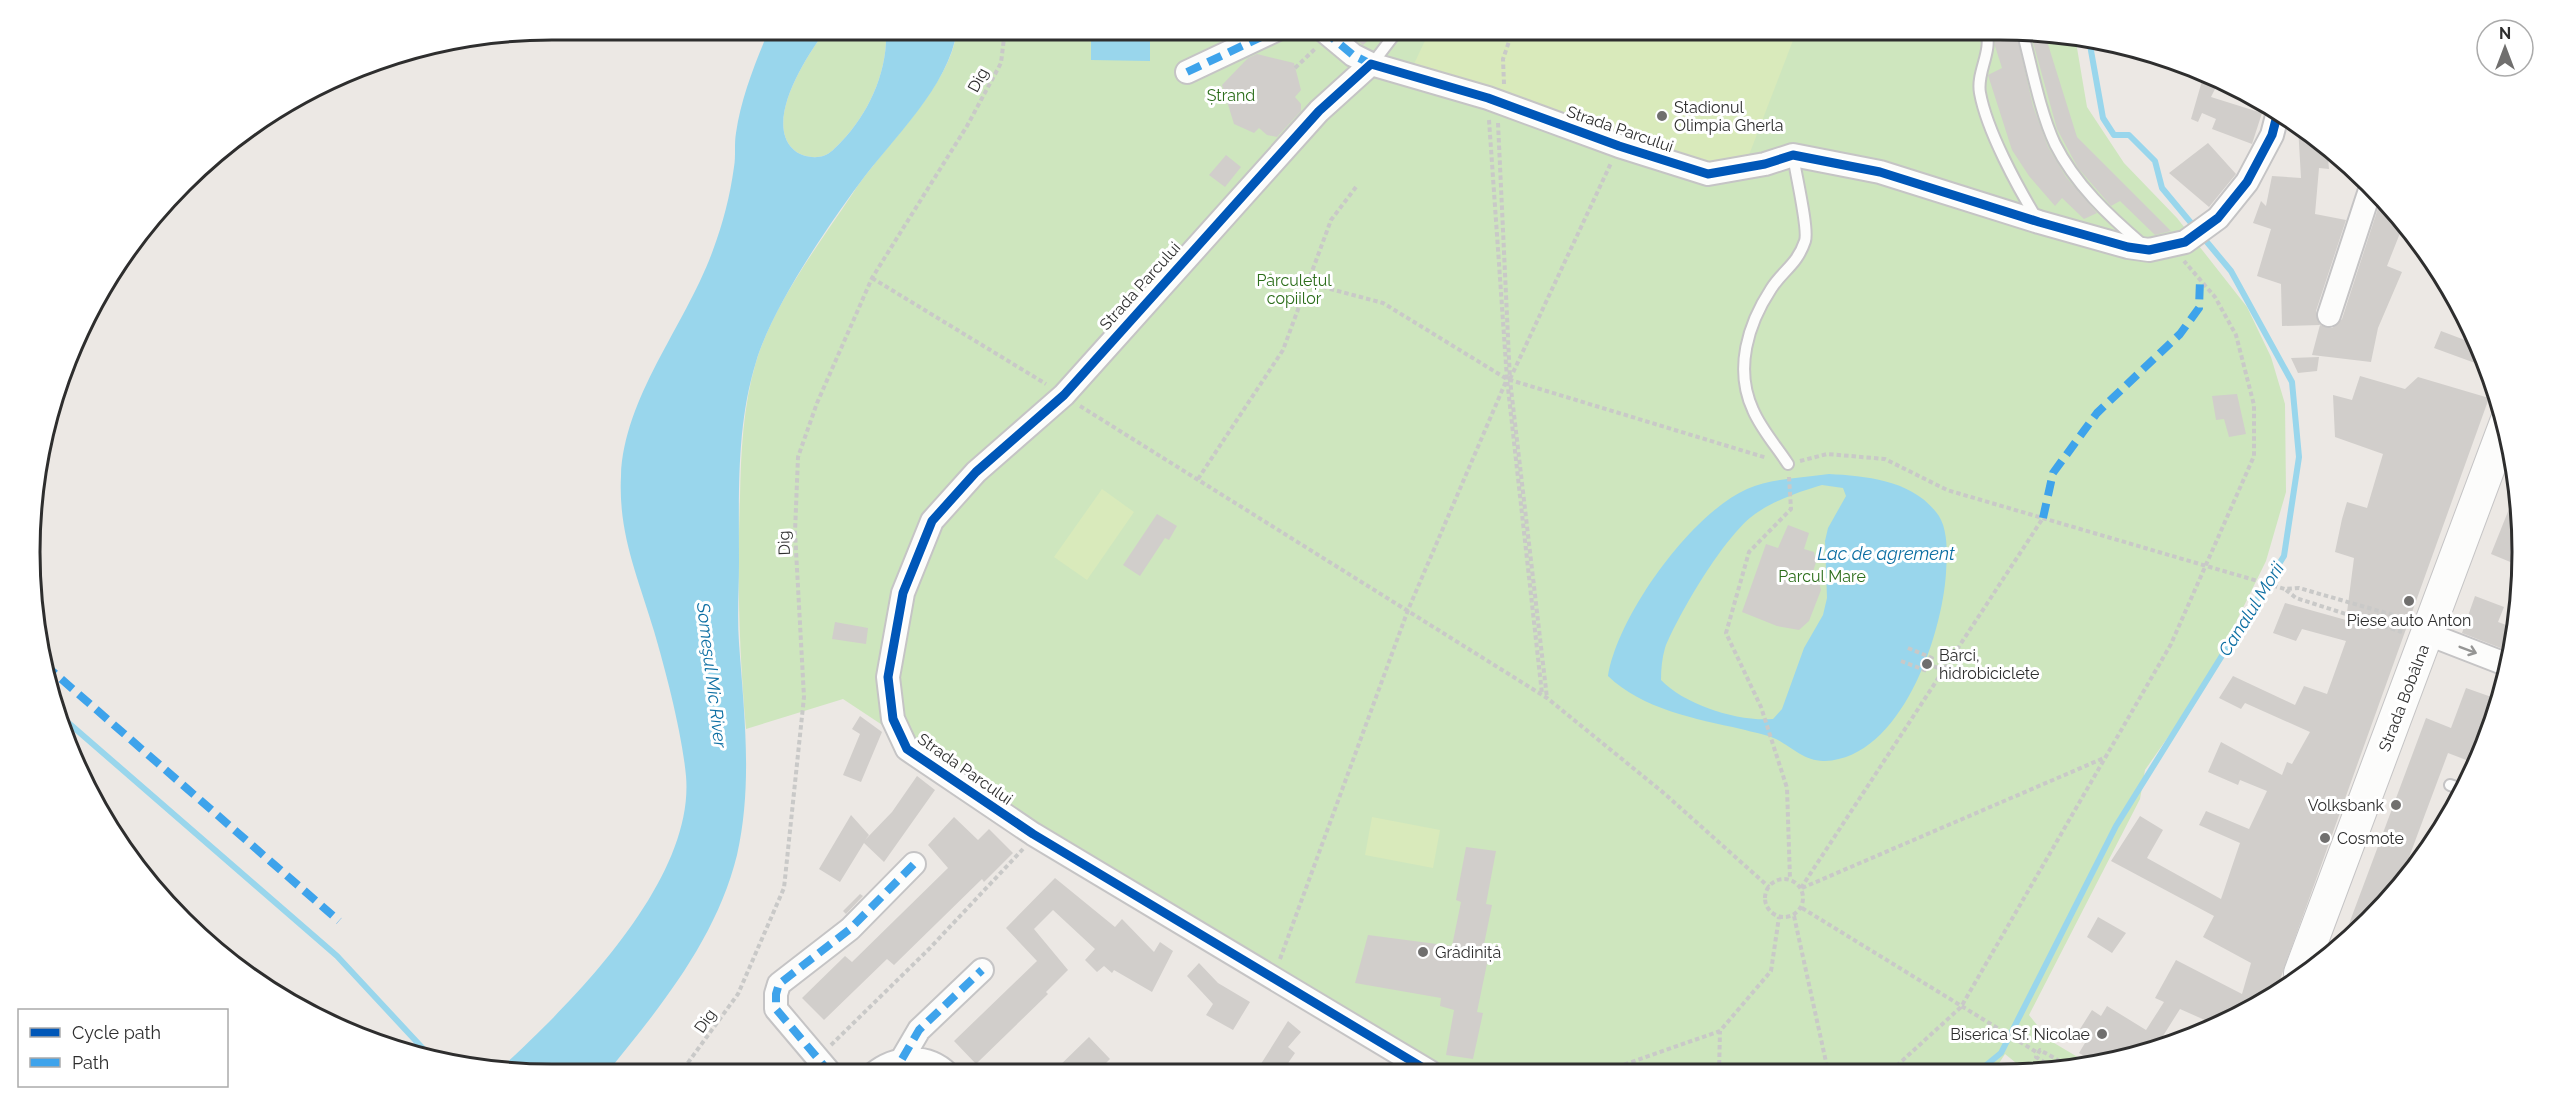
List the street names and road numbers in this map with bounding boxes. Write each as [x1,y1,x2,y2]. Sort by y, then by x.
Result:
street label: Dig [964,65,992,95]
street label: Strada Parcului [1564,102,1676,156]
street label: Strada Parcului [1096,238,1184,334]
street label: Dig [774,530,794,556]
street label: Strada Bobâlna [2375,642,2433,754]
street label: Strada Parcului [914,729,1016,809]
street label: Dig [690,1005,720,1037]

